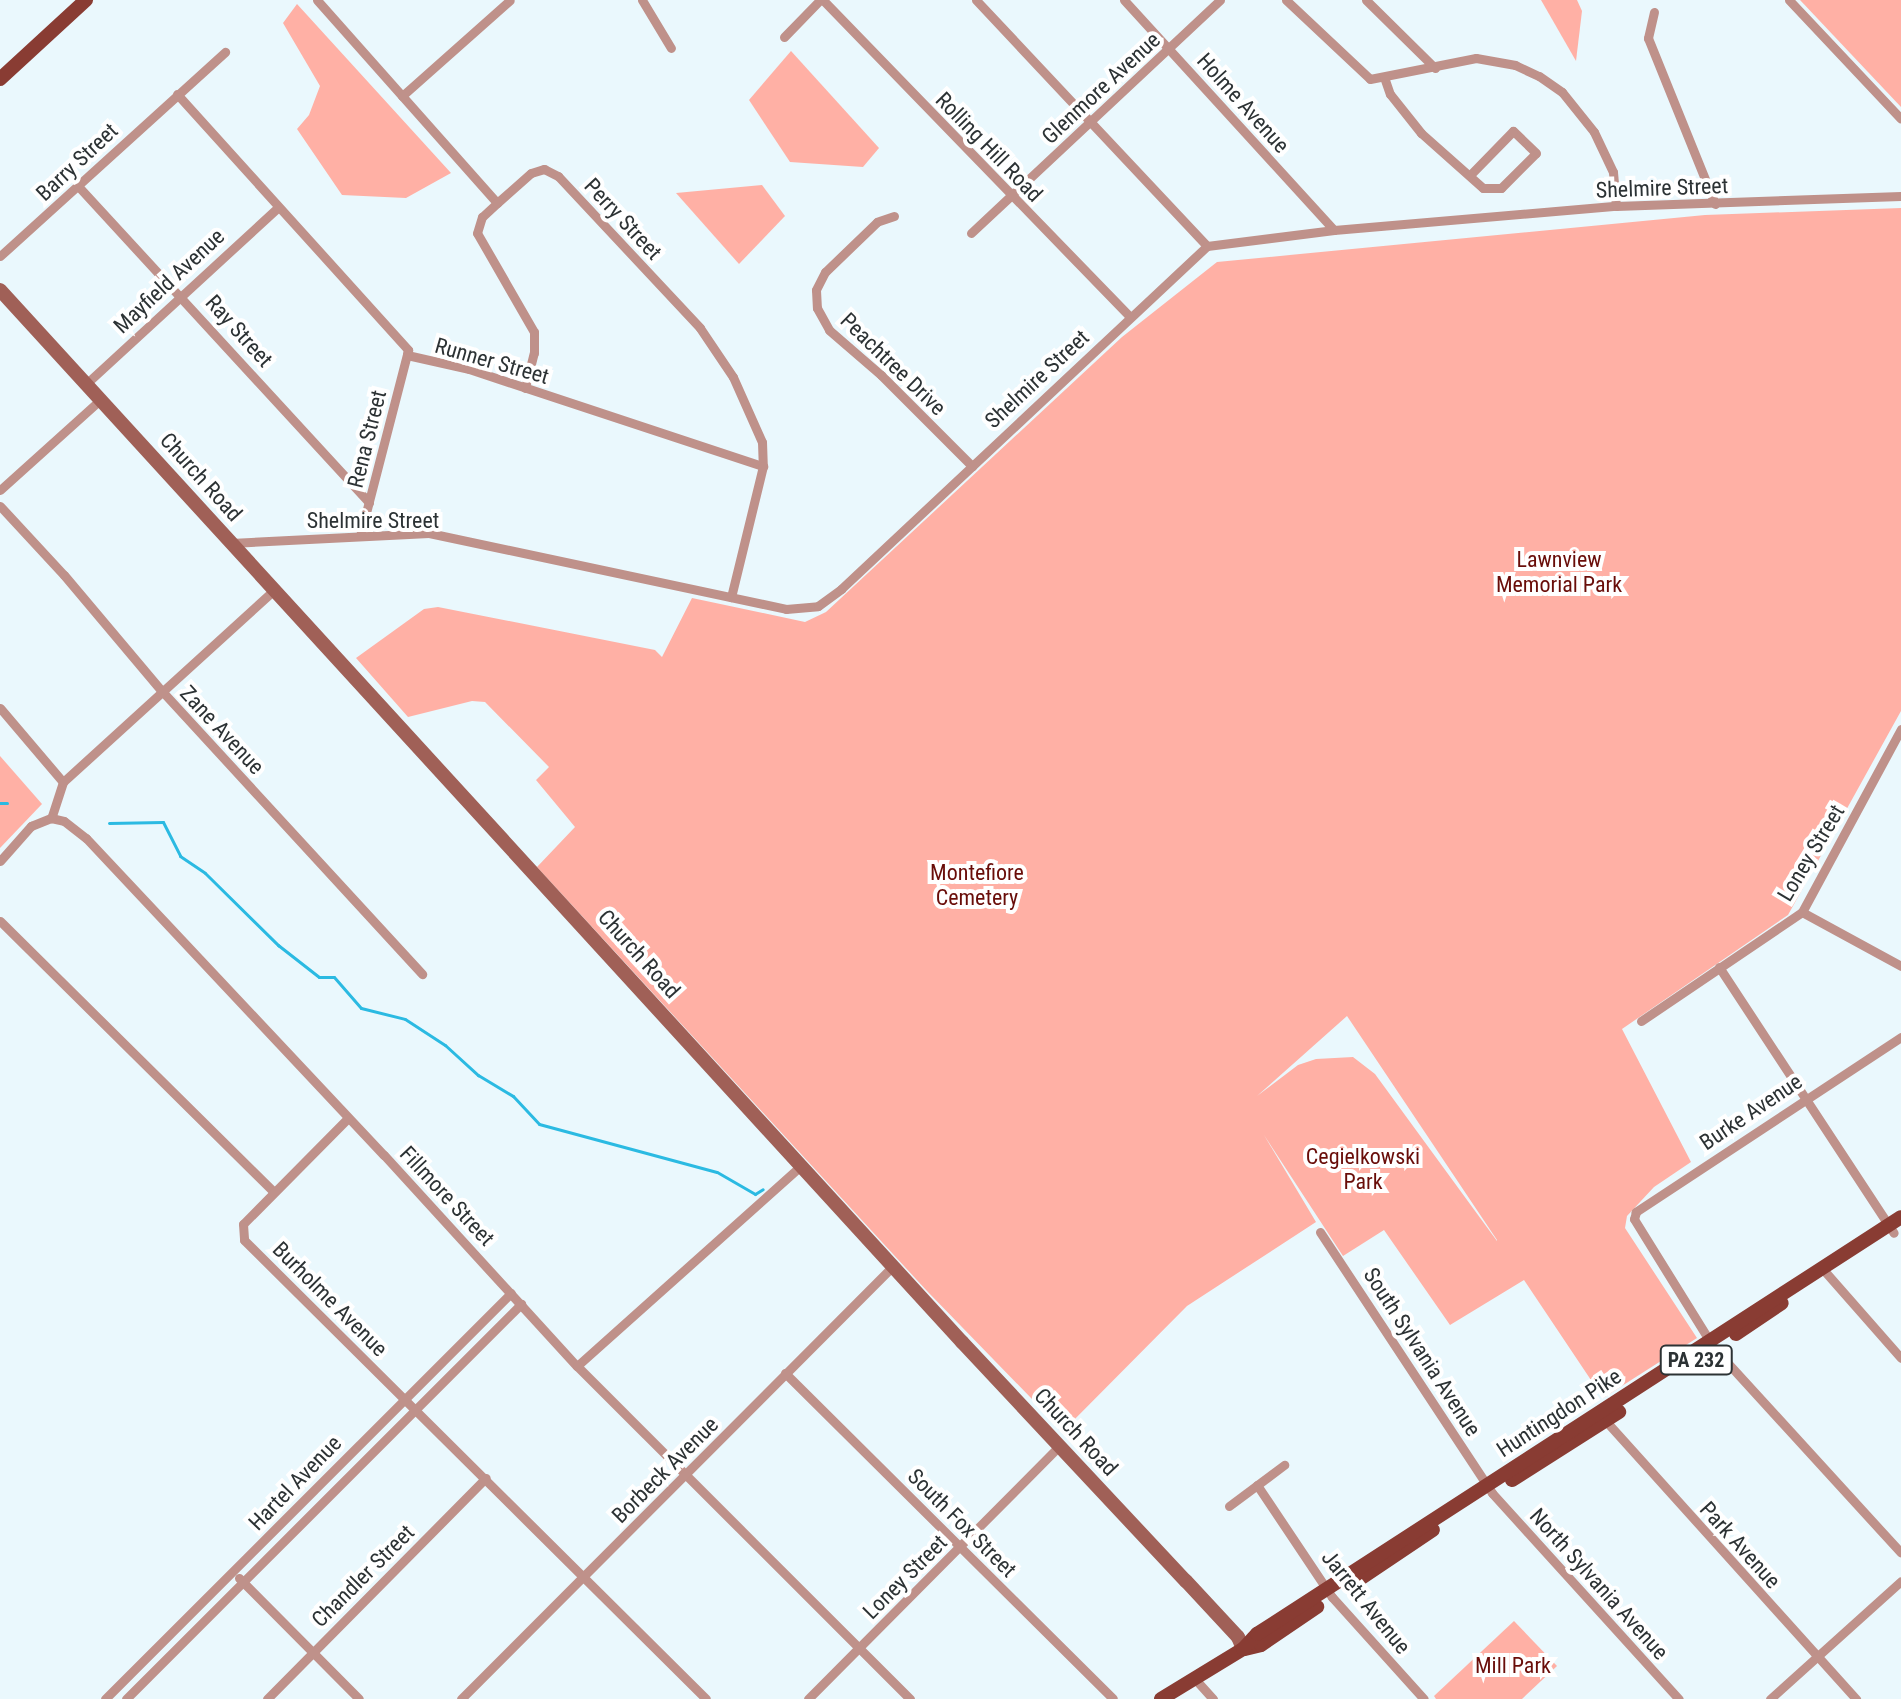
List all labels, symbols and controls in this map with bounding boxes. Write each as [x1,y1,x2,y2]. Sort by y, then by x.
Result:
street label: Glenmore Avenue [1036,27,1166,149]
street label: Holme Avenue [1191,48,1295,158]
street label: Rolling Hill Road [930,87,1048,207]
street label: Barry Street [31,118,123,206]
street label: Shelmire Street [1595,172,1729,204]
street label: Perry Street [579,173,667,265]
street label: Mayfield Avenue [108,223,230,339]
street label: Ray Street [200,290,278,372]
street label: Peachtree Drive [835,307,951,421]
street label: Shelmire Street [980,324,1094,434]
street label: Runner Street [432,332,552,390]
street label: Rena Street [342,387,392,491]
street label: Church Road [154,427,248,527]
street label: Shelmire Street [307,508,439,534]
park label: Lawnview Memorial Park [1496,546,1622,598]
street label: Zane Avenue [174,680,270,780]
street label: Loney Street [1772,800,1850,906]
park label: Montefiore Cemetery [930,859,1024,910]
street label: Church Road [592,904,686,1004]
street label: Burke Avenue [1695,1068,1807,1156]
street label: Fillmore Street [394,1141,500,1251]
park label: Cegielkowski Park [1306,1143,1420,1194]
street label: Burholme Avenue [267,1236,393,1362]
street label: South Sylvania Avenue [1358,1263,1486,1441]
road number: PA 232 [1658,1344,1734,1376]
street label: Huntingdon Pike [1492,1363,1626,1463]
street label: Church Road [1029,1383,1123,1481]
street label: Borbeck Avenue [606,1411,724,1529]
street label: Hartel Avenue [243,1430,347,1536]
street label: South Fox Street [902,1463,1022,1583]
street label: Park Avenue [1694,1496,1786,1594]
street label: North Sylvania Avenue [1524,1503,1674,1665]
street label: Chandler Street [306,1519,420,1633]
street label: Loney Street [857,1529,953,1625]
street label: Jarrett Avenue [1316,1545,1416,1659]
park label: Mill Park [1475,1653,1551,1679]

